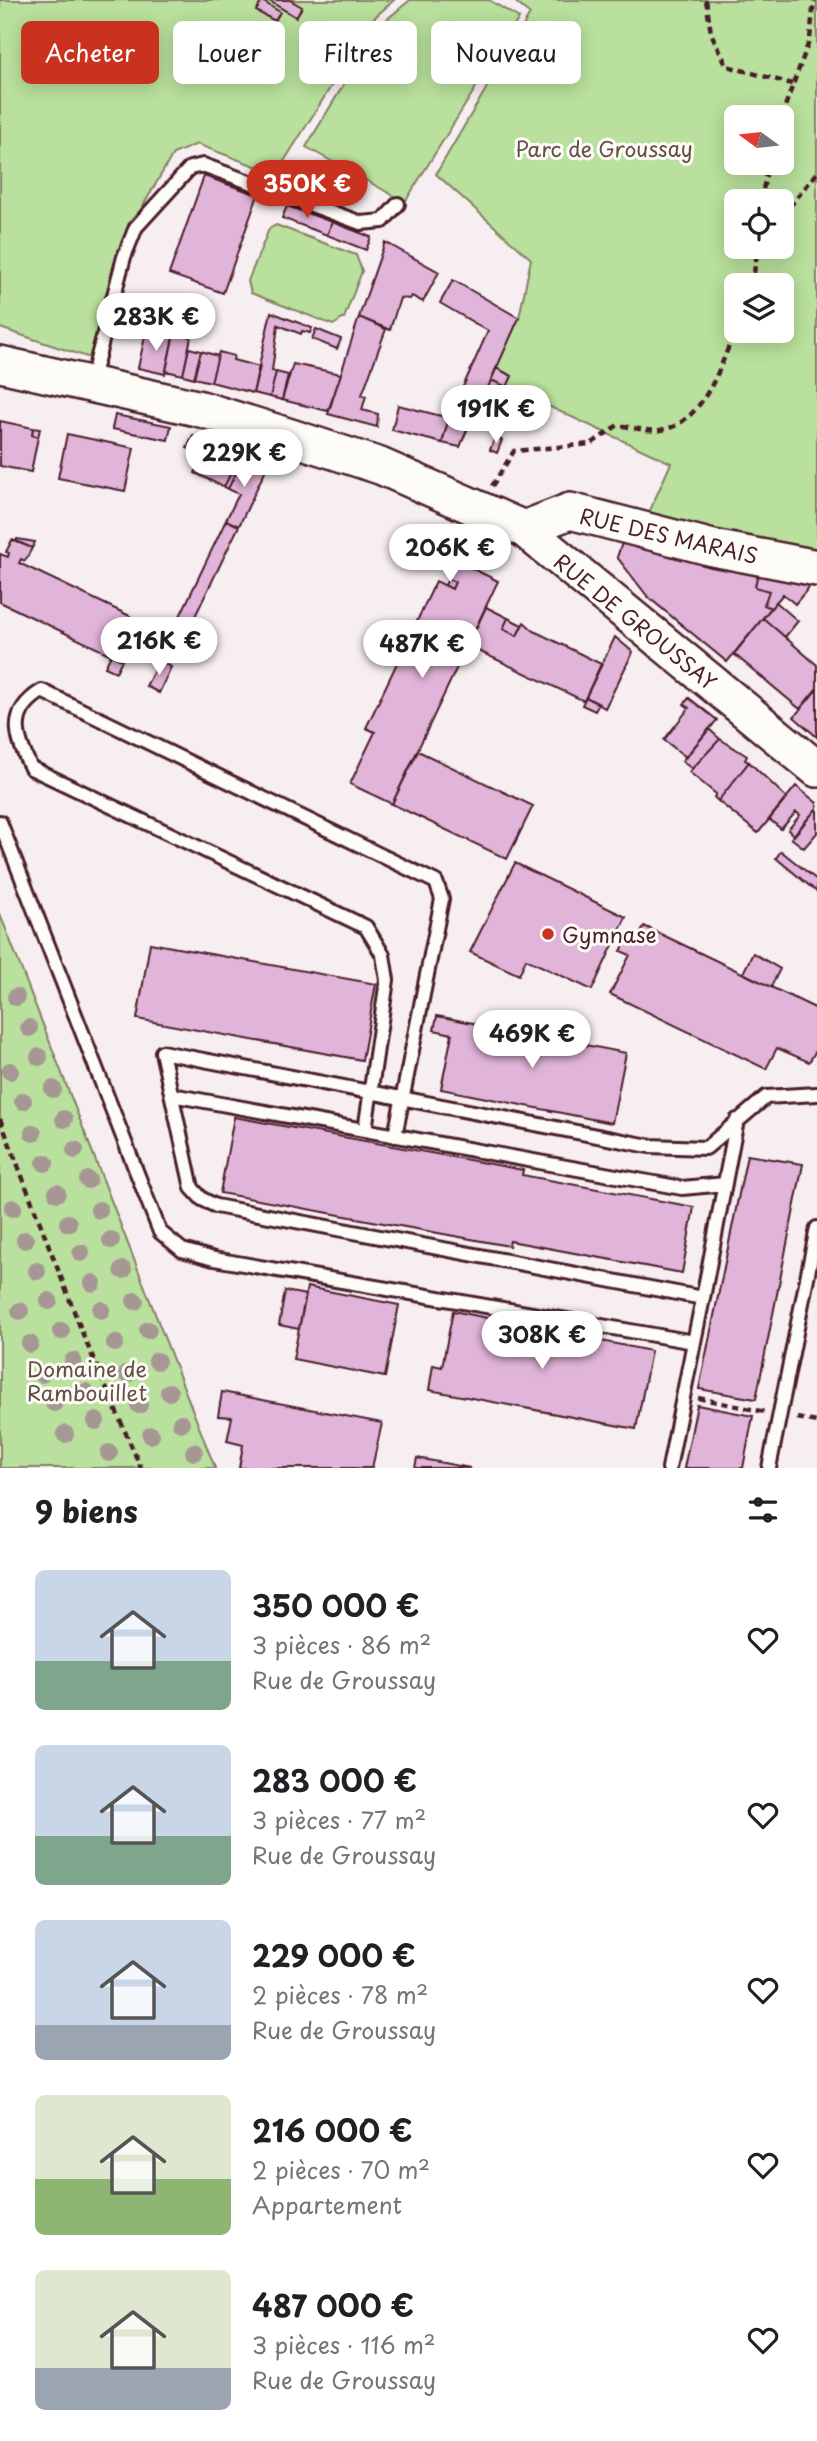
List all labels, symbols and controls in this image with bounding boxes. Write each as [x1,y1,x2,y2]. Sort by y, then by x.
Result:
chip: Acheter [21,21,159,84]
chip: Louer [173,21,285,84]
chip: Filtres [299,21,417,84]
chip: Nouveau [431,21,581,84]
north arrow [724,105,794,175]
map controls [724,105,794,343]
park label: Parc de Groussay [515,132,693,164]
pin: 350K € [250,160,364,220]
text: 350K € [263,165,351,200]
button: locate [724,189,794,259]
button: layers [724,273,794,343]
pin: 283K € [99,294,213,353]
text: 283K € [112,298,200,333]
pin: 191K € [439,386,553,445]
text: 191K € [457,390,535,425]
pin: 229K € [187,430,301,489]
text: 229K € [202,434,286,469]
street label: RUE DES MARAIS [577,499,761,571]
pin: 206K € [393,524,507,584]
text: 206K € [405,529,495,564]
street label: RUE DE GROUSSAY [548,545,725,697]
pin: 216K € [102,618,216,677]
pin: 487K € [365,620,479,680]
text: 216K € [117,622,201,657]
text: 487K € [379,625,465,660]
place label: Gymnase [562,918,657,950]
marker: Gymnase [540,926,556,942]
pin: 469K € [475,1010,589,1070]
text: 469K € [489,1015,575,1050]
pin: 308K € [485,1312,599,1371]
text: 308K € [498,1316,586,1351]
park label: Domaine de Rambouillet [27,1352,147,1408]
text: 9 biens [35,1488,138,1533]
icon: filters [744,1491,782,1529]
text: 350 000 € [252,1582,419,1627]
icon: home [91,1598,175,1682]
icon: heart [744,1621,782,1659]
text: 3 pièces · 86 m² [252,1627,431,1662]
text: Rue de Groussay [252,1662,436,1697]
text: 283 000 € [252,1757,417,1802]
icon: home [91,1773,175,1857]
icon: heart [744,1796,782,1834]
text: 3 pièces · 77 m² [252,1802,426,1837]
text: Rue de Groussay [252,1837,436,1872]
text: 229 000 € [252,1932,415,1977]
icon: home [91,1948,175,2032]
icon: heart [744,1971,782,2009]
text: 2 pièces · 78 m² [252,1977,428,2012]
text: Rue de Groussay [252,2012,436,2047]
text: 216 000 € [252,2107,413,2152]
icon: home [91,2123,175,2207]
icon: heart [744,2146,782,2184]
text: 2 pièces · 70 m² [252,2152,430,2187]
text: Appartement [252,2187,402,2222]
text: 487 000 € [252,2282,414,2327]
icon: home [91,2298,175,2382]
icon: heart [744,2321,782,2359]
text: 3 pièces · 116 m² [252,2327,436,2362]
text: Rue de Groussay [252,2362,436,2397]

